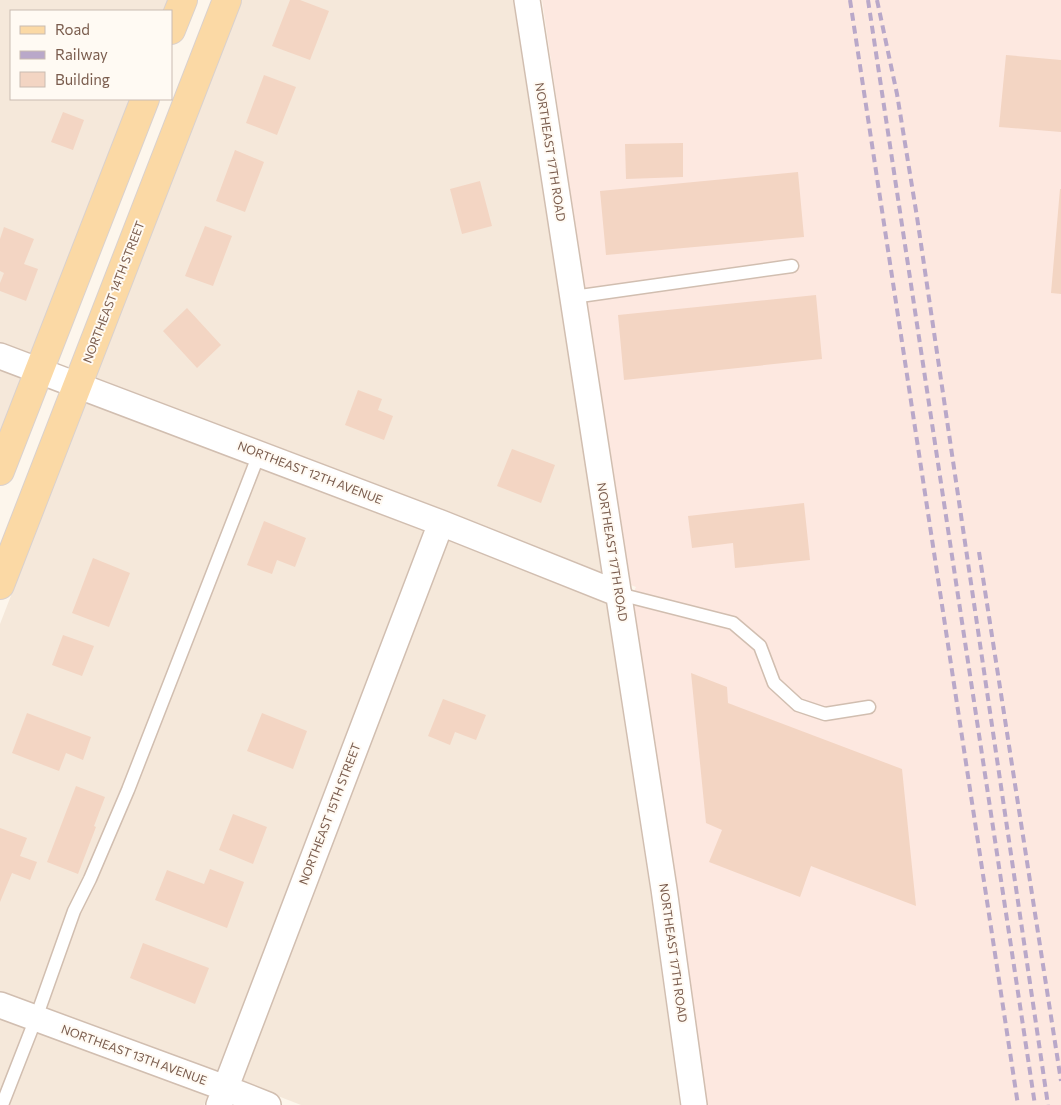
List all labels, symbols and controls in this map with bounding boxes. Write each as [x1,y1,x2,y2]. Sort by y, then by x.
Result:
legend [10,10,172,100]
text: Road [55,20,90,38]
text: Railway [55,45,108,63]
text: Building [55,70,110,88]
street label: NORTHEAST 17TH ROAD [533,81,569,222]
street label: NORTHEAST 14TH STREET [79,218,147,365]
street label: NORTHEAST 12TH AVENUE [236,438,385,506]
street label: NORTHEAST 17TH ROAD [595,481,631,622]
street label: NORTHEAST 15TH STREET [295,740,363,887]
street label: NORTHEAST 17TH ROAD [657,882,691,1024]
street label: NORTHEAST 13TH AVENUE [60,1021,209,1087]

